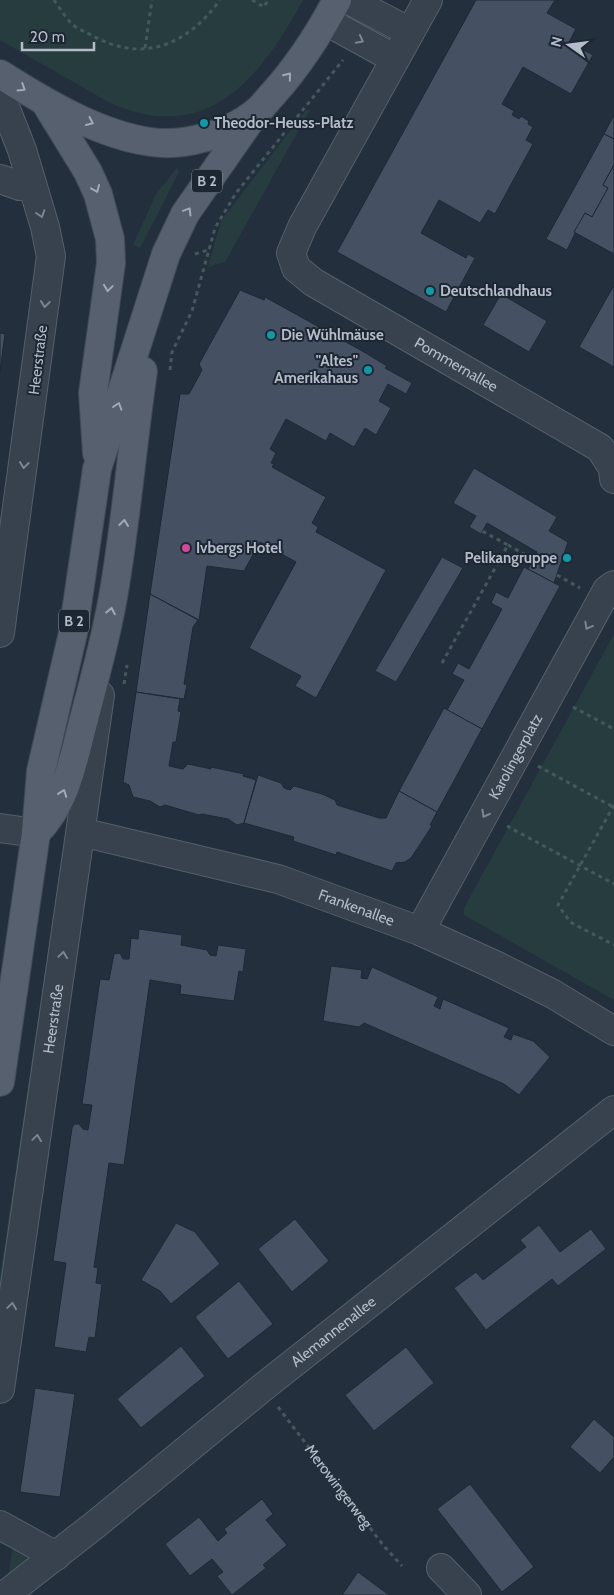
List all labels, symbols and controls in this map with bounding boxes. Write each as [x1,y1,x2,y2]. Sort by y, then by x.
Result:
scale bar [22,20,95,52]
north arrow [544,20,594,70]
text: 20 m [30,28,65,46]
one-way arrow [355,34,364,44]
text: N [546,35,566,49]
one-way arrow [283,73,291,82]
one-way arrow [17,82,26,91]
place label: Theodor-Heuss-Platz [214,114,353,132]
one-way arrow [85,115,94,126]
marker: Theodor-Heuss-Platz [198,117,210,129]
road number: B 2 [192,170,222,192]
one-way arrow [90,184,100,193]
one-way arrow [181,207,191,216]
one-way arrow [36,209,46,217]
place label: Deutschlandhaus [440,282,552,300]
one-way arrow [103,284,114,292]
marker: Deutschlandhaus [424,285,436,297]
one-way arrow [40,300,51,308]
street label: Heerstraße [25,324,51,396]
place label: Die Wühlmäuse [281,326,384,344]
marker: Die Wühlmäuse [265,329,277,341]
street label: Pommernallee [411,334,501,396]
place label: "Altes" Amerikahaus [274,352,358,387]
marker: "Altes" Amerikahaus [362,364,374,376]
one-way arrow [113,402,123,411]
one-way arrow [19,462,30,470]
one-way arrow [118,519,128,527]
place label: Ivbergs Hotel [196,539,282,557]
marker: Ivbergs Hotel [180,542,192,554]
place label: Pelikangruppe [464,549,557,567]
marker: Pelikangruppe [561,552,573,564]
one-way arrow [105,606,115,615]
road number: B 2 [59,610,89,632]
one-way arrow [584,620,594,629]
street label: Karolingerplatz [485,711,546,802]
one-way arrow [57,789,67,797]
one-way arrow [481,809,491,818]
street label: Frankenallee [316,886,397,930]
one-way arrow [57,951,68,959]
street label: Heerstraße [39,983,67,1055]
one-way arrow [31,1133,41,1142]
street label: Alemannenallee [287,1292,380,1371]
one-way arrow [6,1302,17,1310]
street label: Merowingerweg [301,1441,377,1533]

